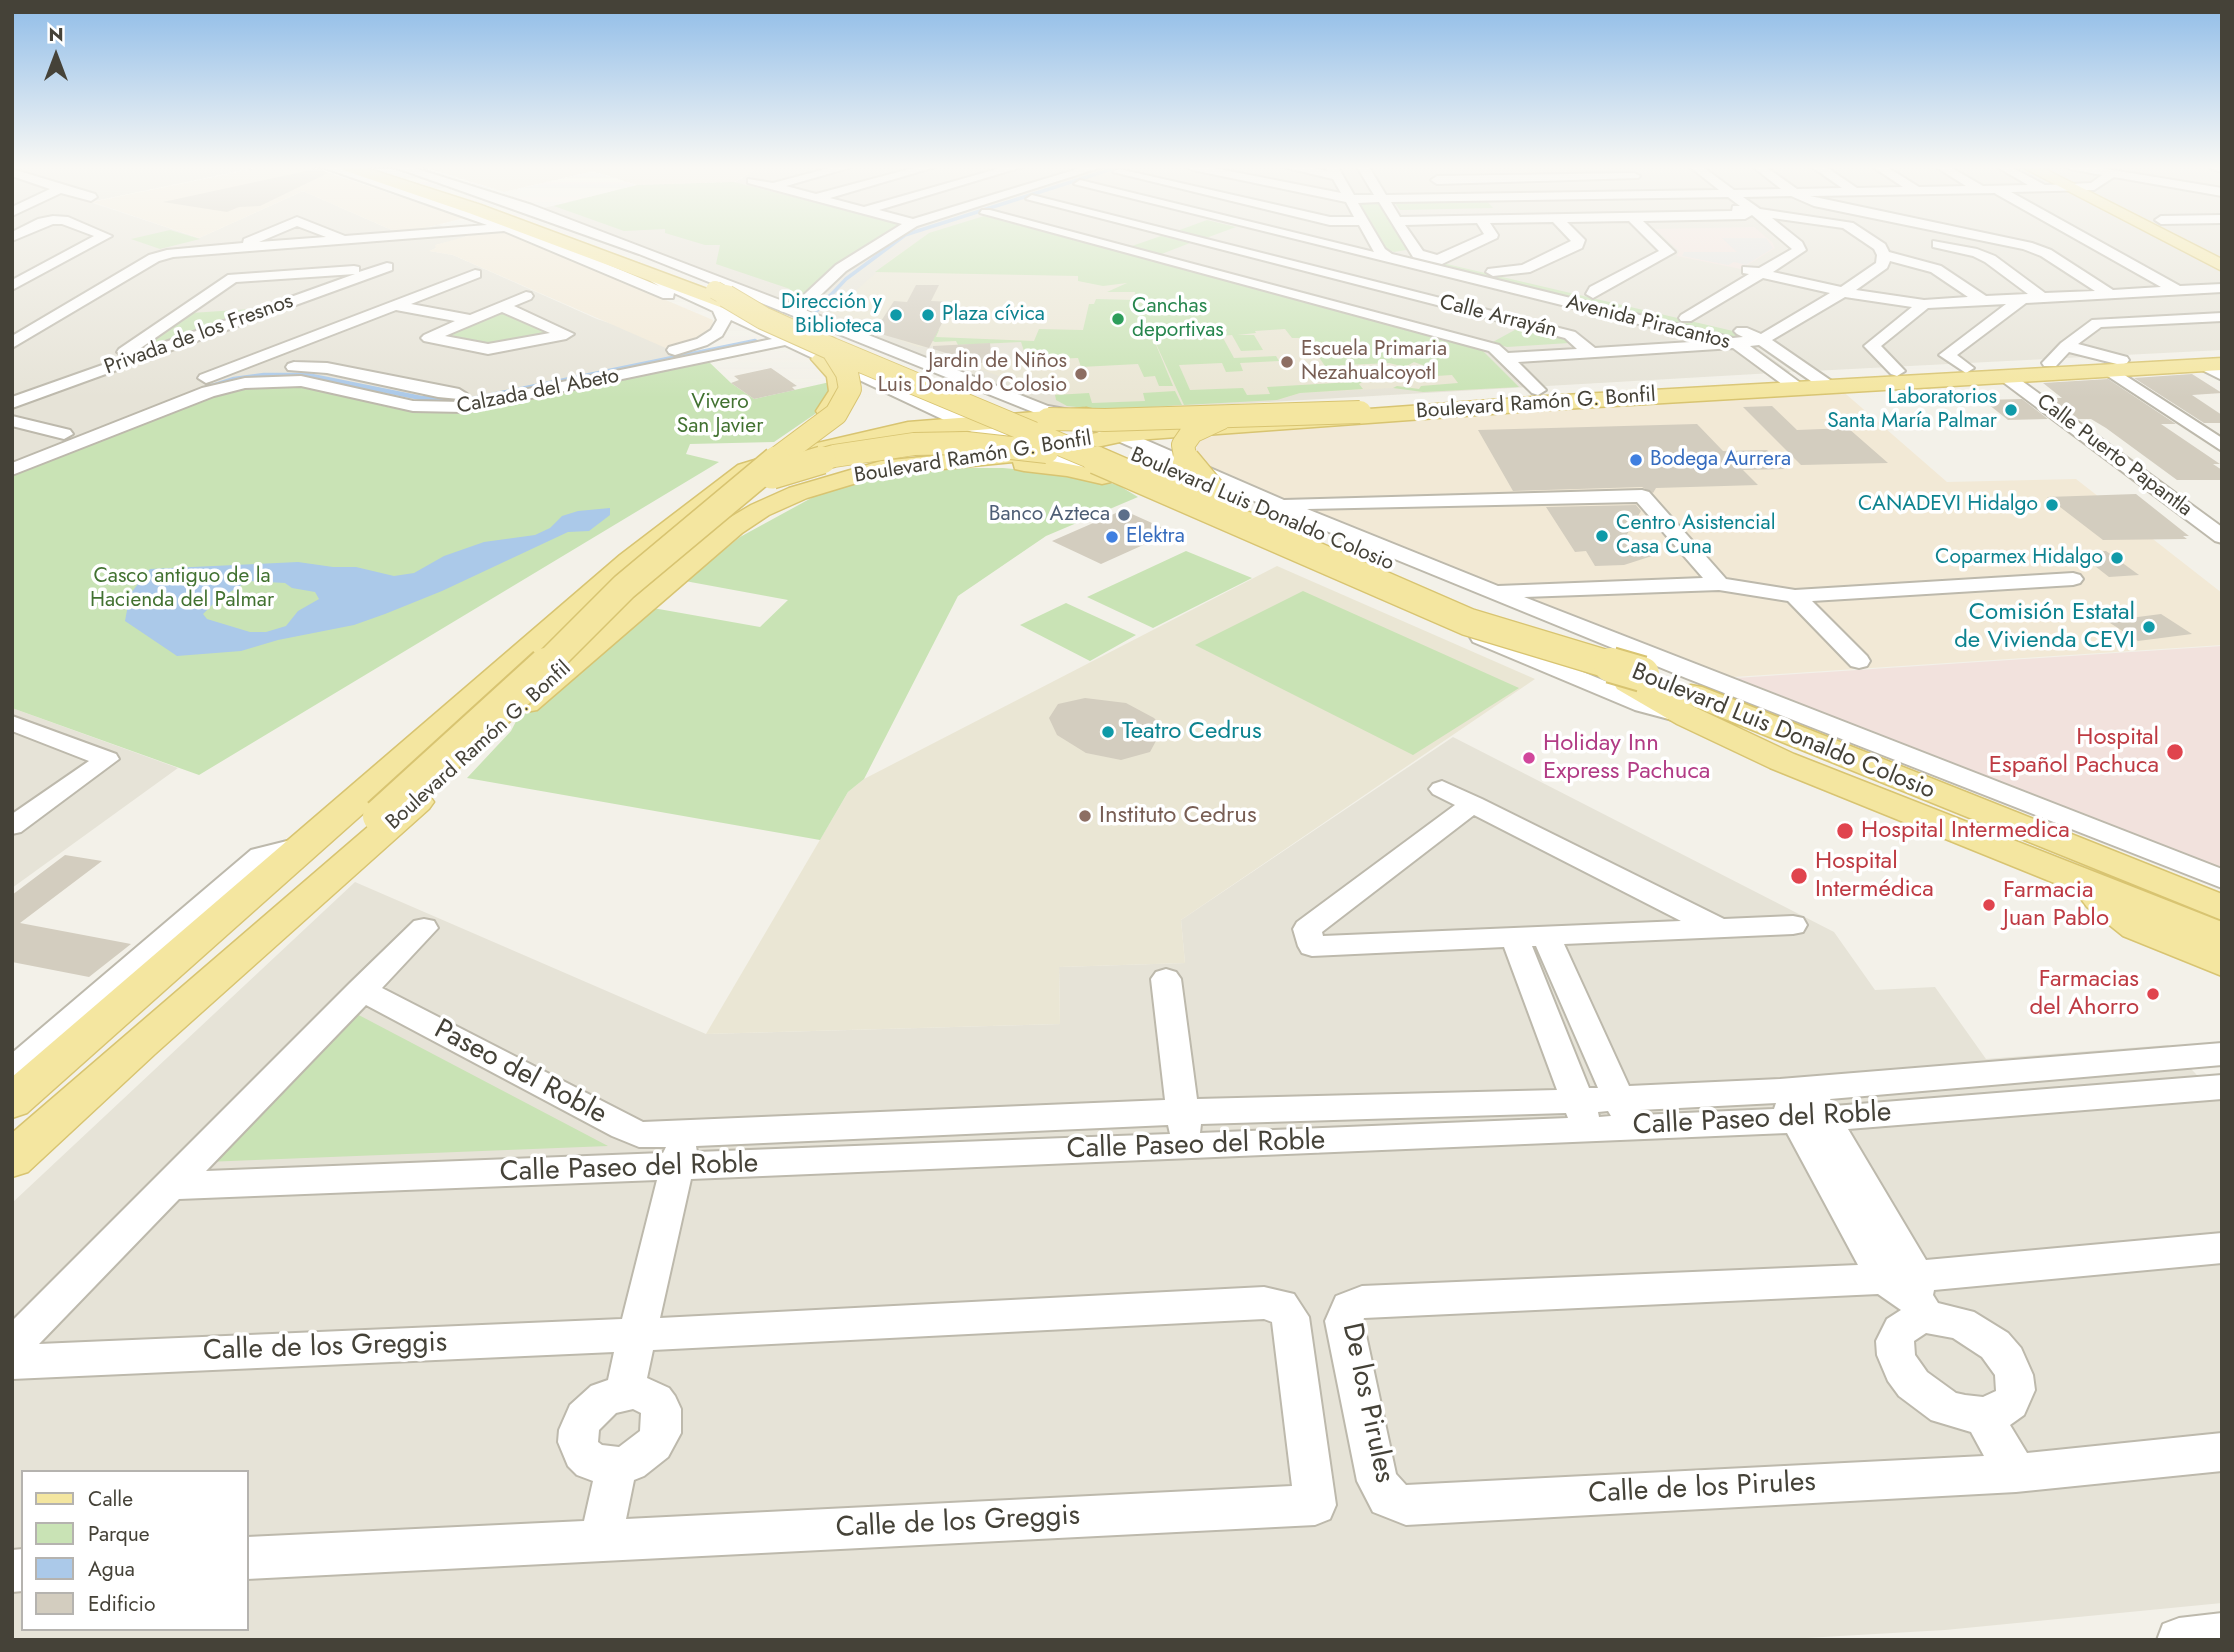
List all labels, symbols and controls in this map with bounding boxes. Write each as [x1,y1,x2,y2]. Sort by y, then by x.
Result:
north arrow [21,21,91,91]
text: N [48,21,64,48]
street label: Privada de los Fresnos [101,289,297,381]
place label: Dirección y Biblioteca [781,290,882,340]
street label: Calle Arrayán [1437,290,1559,344]
street label: Avenida Piracantos [1564,290,1732,356]
place label: Canchas deportivas [1132,294,1224,344]
place label: Plaza cívica [942,302,1045,328]
marker: Dirección y Biblioteca [888,307,904,323]
marker: Plaza cívica [920,307,936,323]
marker: Canchas deportivas [1110,311,1126,327]
place label: Escuela Primaria Nezahualcoyotl [1301,337,1447,387]
place label: Jardin de Niños Luis Donaldo Colosio [878,349,1067,399]
marker: Escuela Primaria Nezahualcoyotl [1279,354,1295,370]
street label: Calzada del Abeto [455,364,621,420]
marker: Jardin de Niños Luis Donaldo Colosio [1073,366,1089,382]
street label: Boulevard Ramón G. Bonfil [1415,383,1657,425]
place label: Laboratorios Santa María Palmar [1827,385,1997,435]
street label: Calle Puerto Papantla [2031,389,2197,523]
park label: Vivero San Javier [677,390,763,440]
marker: Laboratorios Santa María Palmar [2003,402,2019,418]
street label: Boulevard Ramón G. Bonfil [852,427,1094,489]
street label: Boulevard Luis Donaldo Colosio [1127,443,1397,577]
place label: Bodega Aurrera [1650,447,1791,473]
marker: Bodega Aurrera [1628,452,1644,468]
place label: CANADEVI Hidalgo [1858,492,2038,518]
marker: CANADEVI Hidalgo [2044,497,2060,513]
place label: Banco Azteca [989,502,1110,528]
marker: Banco Azteca [1116,507,1132,523]
place label: Centro Asistencial Casa Cuna [1616,511,1775,561]
place label: Elektra [1126,524,1185,550]
marker: Centro Asistencial Casa Cuna [1594,528,1610,544]
marker: Elektra [1104,529,1120,545]
place label: Coparmex Hidalgo [1935,545,2103,571]
marker: Coparmex Hidalgo [2109,550,2125,566]
park label: Casco antiguo de la Hacienda del Palmar [90,564,274,614]
place label: Comisión Estatal de Vivienda CEVI [1954,599,2135,655]
marker: Comisión Estatal de Vivienda CEVI [2141,619,2157,635]
street label: Boulevard Ramón G. Bonfil [381,656,577,836]
street label: Boulevard Luis Donaldo Colosio [1627,658,1939,806]
place label: Teatro Cedrus [1122,718,1262,746]
marker: Teatro Cedrus [1100,724,1116,740]
place label: Hospital Español Pachuca [1989,724,2159,780]
place label: Holiday Inn Express Pachuca [1543,730,1710,786]
marker: Hospital Español Pachuca [2165,742,2185,762]
marker: Holiday Inn Express Pachuca [1521,750,1537,766]
place label: Instituto Cedrus [1099,802,1257,830]
marker: Instituto Cedrus [1077,808,1093,824]
place label: Hospital Intermedica [1861,817,2070,845]
marker: Hospital Intermedica [1835,821,1855,841]
place label: Hospital Intermédica [1815,848,1934,904]
marker: Hospital Intermédica [1789,866,1809,886]
place label: Farmacia Juan Pablo [2003,877,2109,933]
marker: Farmacia Juan Pablo [1981,897,1997,913]
place label: Farmacias del Ahorro [2029,966,2139,1022]
marker: Farmacias del Ahorro [2145,986,2161,1002]
street label: Paseo del Roble [428,1013,612,1133]
street label: Calle Paseo del Roble [1632,1096,1892,1144]
street label: Calle Paseo del Roble [1066,1125,1326,1167]
street label: Calle Paseo del Roble [499,1148,759,1190]
street label: De los Pirules [1334,1320,1400,1486]
street label: Calle de los Greggis [202,1327,448,1369]
street label: Calle de los Pirules [1587,1466,1817,1512]
legend [21,1470,248,1631]
text: Calle [88,1484,133,1514]
street label: Calle de los Greggis [835,1500,1081,1546]
text: Parque [88,1519,150,1549]
text: Agua [88,1554,135,1584]
text: Edificio [88,1589,155,1619]

